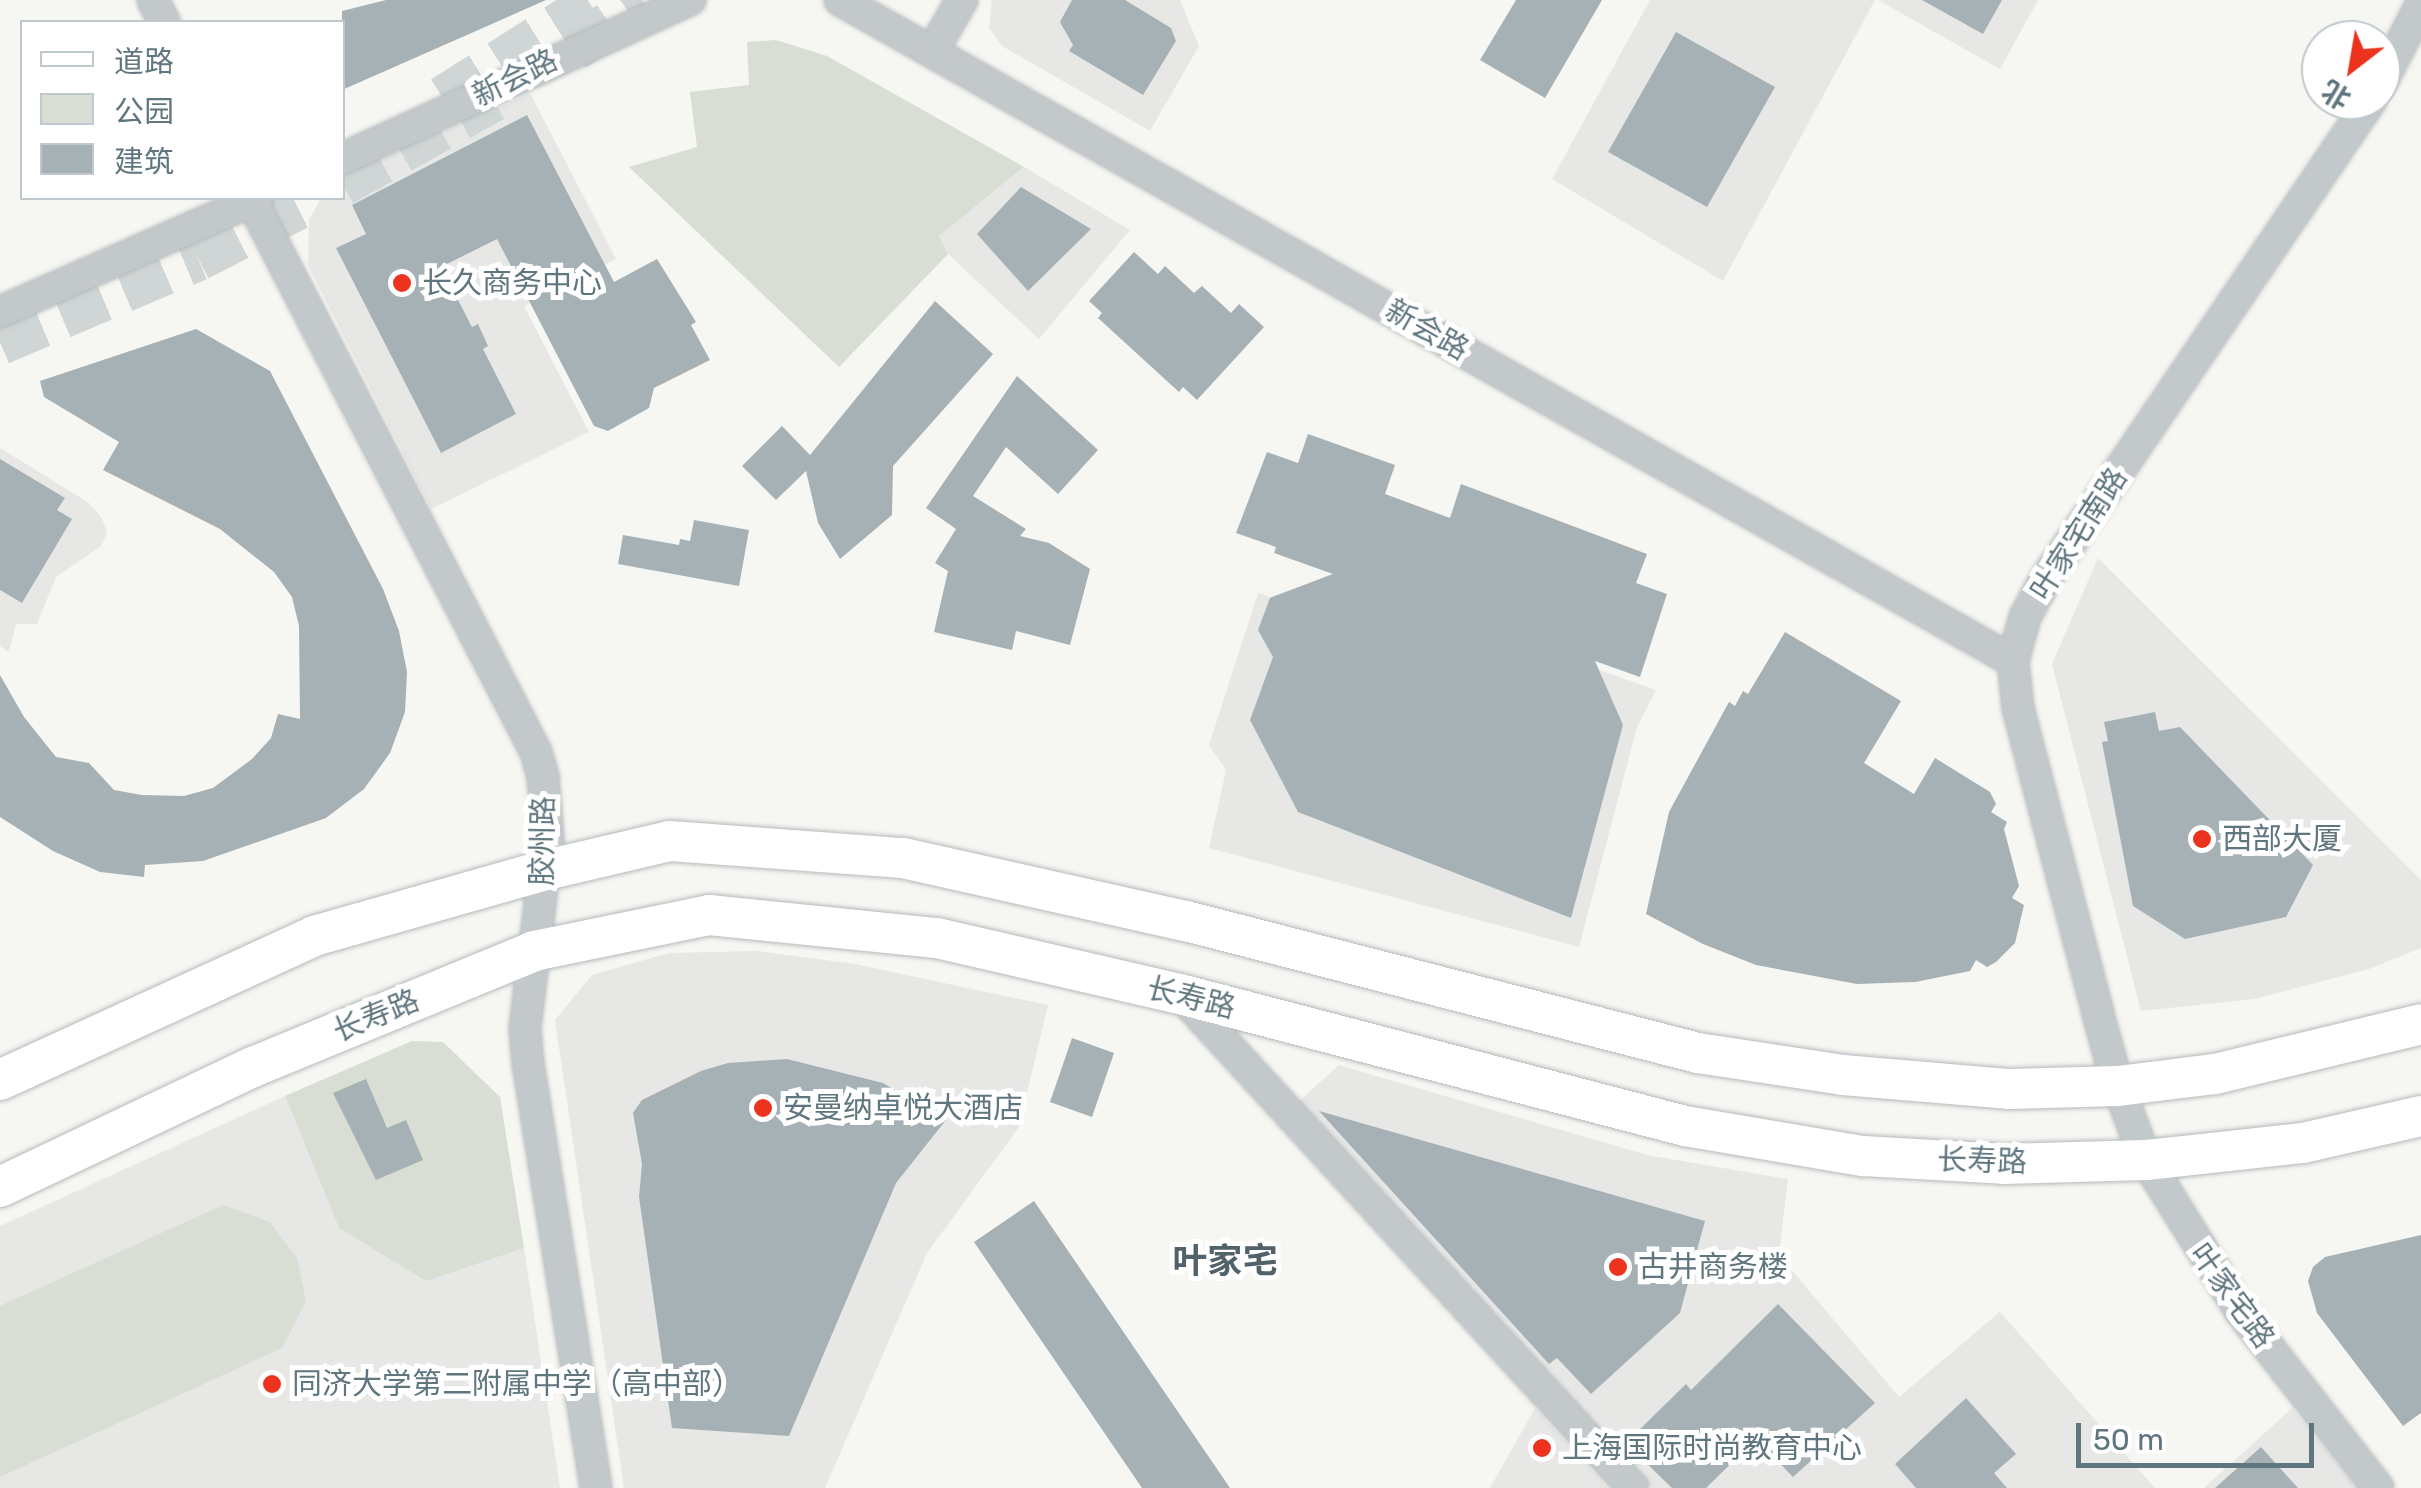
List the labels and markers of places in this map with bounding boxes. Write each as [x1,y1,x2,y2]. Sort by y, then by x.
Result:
place label: 长久商务中心 [422,265,602,301]
marker: 长久商务中心 [391,272,413,294]
place label: 西部大厦 [2222,821,2342,857]
marker: 西部大厦 [2191,828,2213,850]
place label: 安曼纳卓悦大酒店 [783,1090,1023,1126]
marker: 安曼纳卓悦大酒店 [752,1097,774,1119]
place label: 古井商务楼 [1638,1249,1788,1285]
marker: 古井商务楼 [1607,1256,1629,1278]
place label: 同济大学第二附属中学（高中部） [292,1366,742,1402]
marker: 同济大学第二附属中学（高中部） [261,1373,283,1395]
place label: 上海国际时尚教育中心 [1562,1430,1862,1466]
marker: 上海国际时尚教育中心 [1531,1437,1553,1459]

